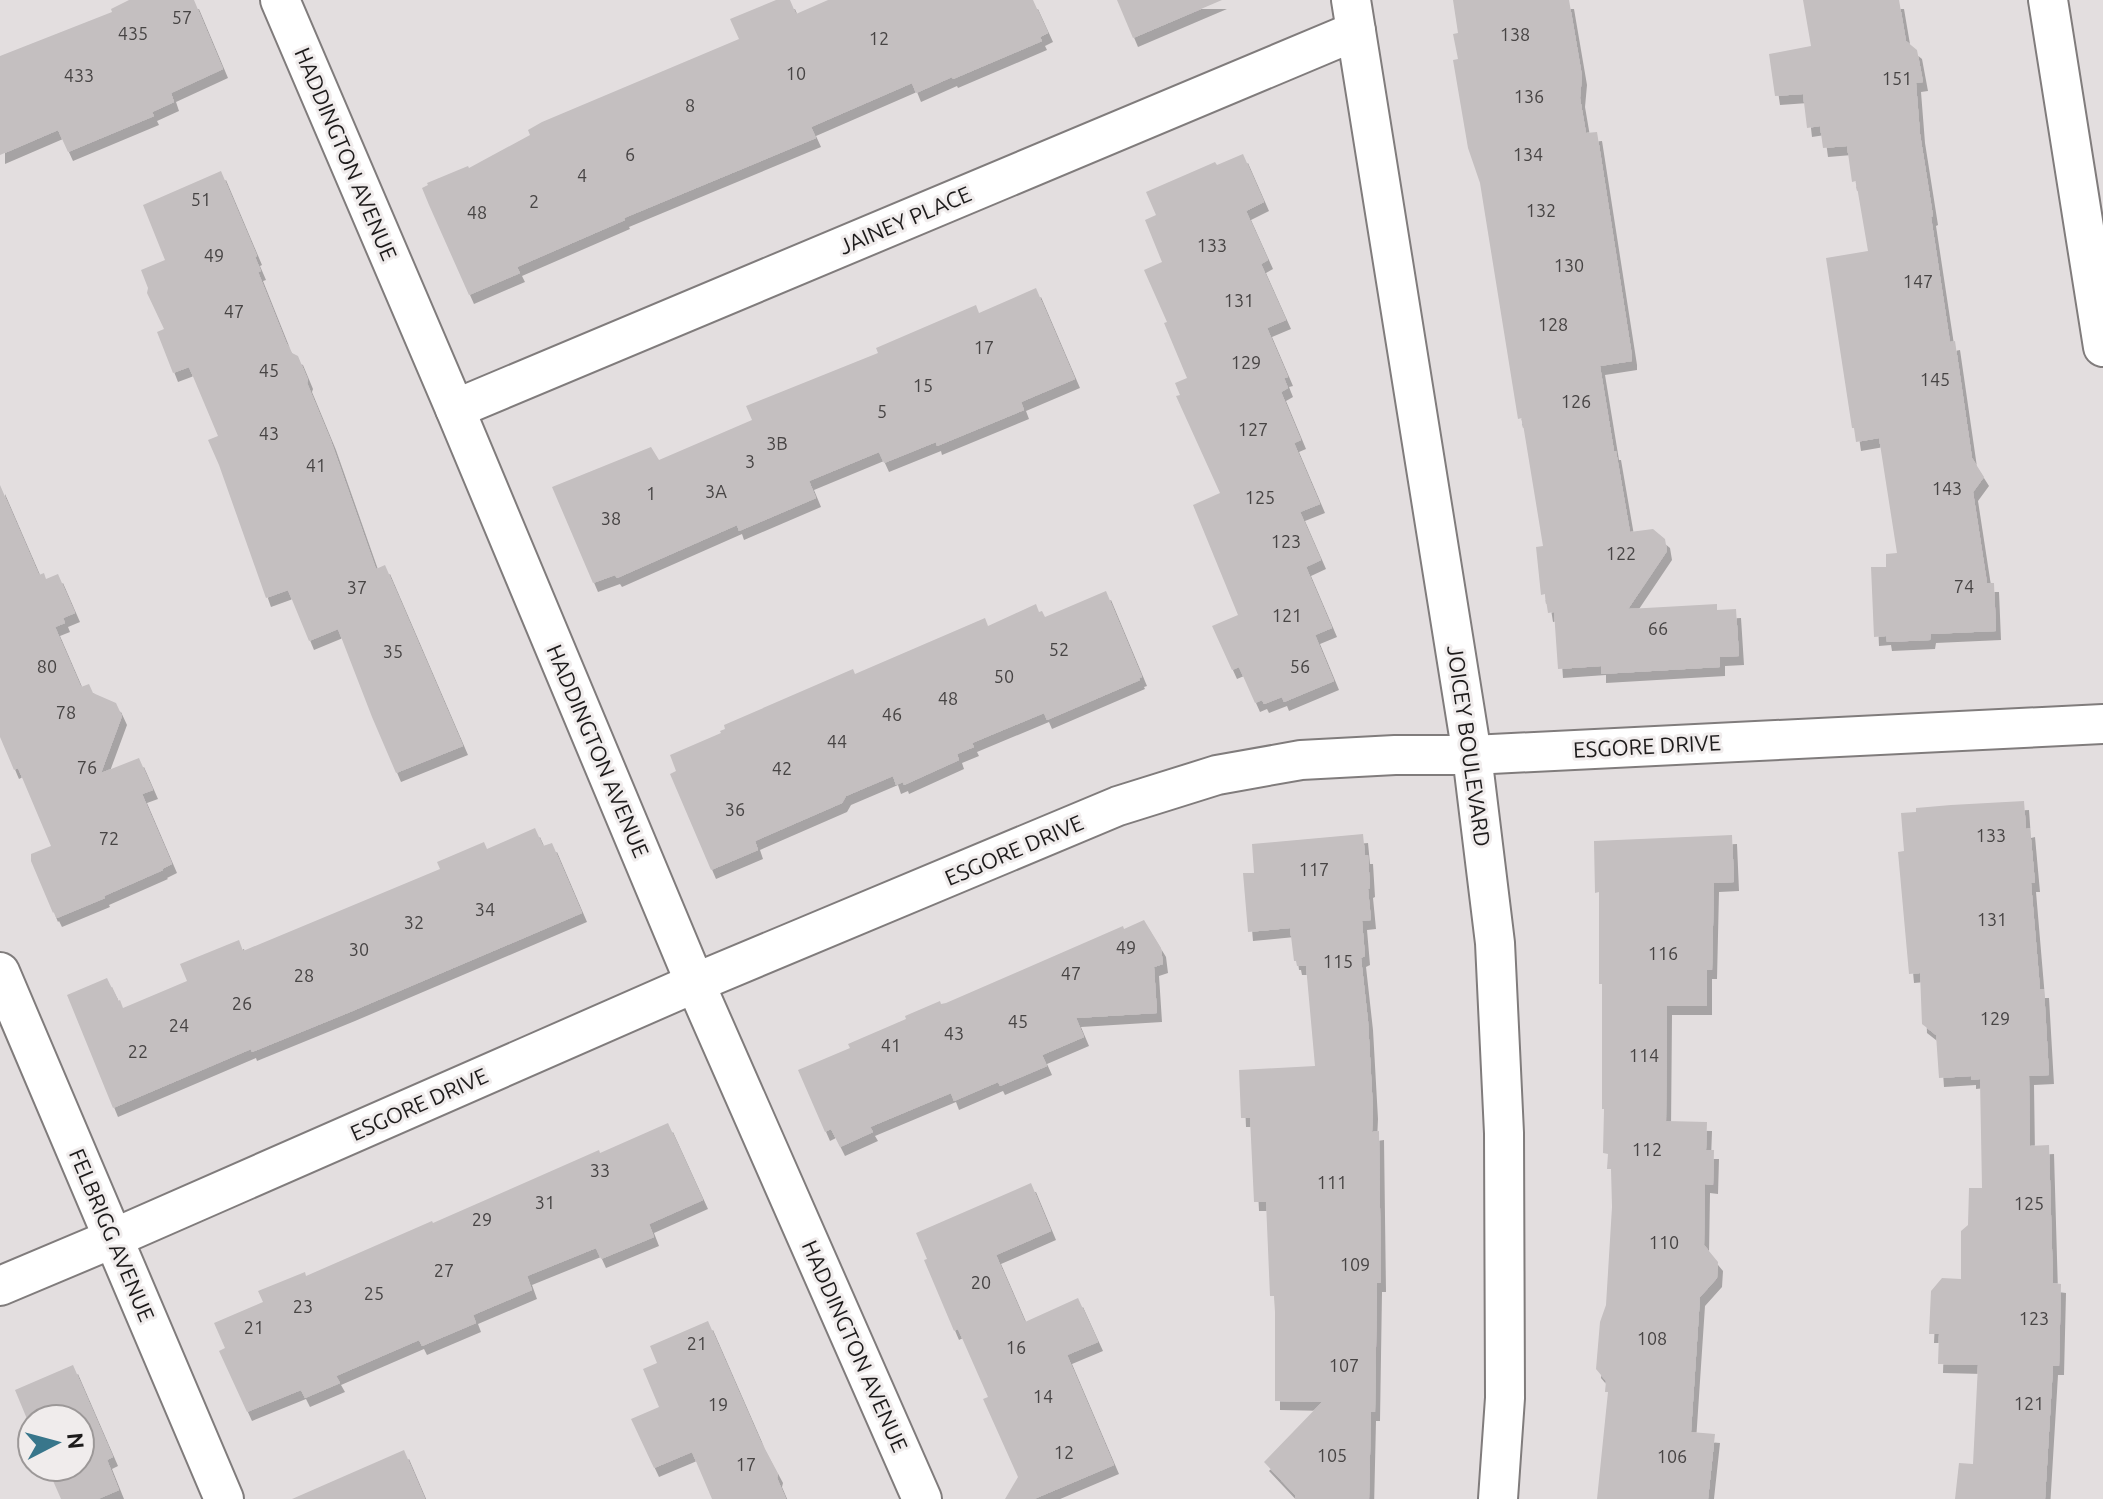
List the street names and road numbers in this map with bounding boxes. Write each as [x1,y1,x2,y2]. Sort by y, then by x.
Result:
street label: HADDINGTON AVENUE [290,44,403,264]
street label: JAINEY PLACE [835,180,975,259]
street label: HADDINGTON AVENUE [542,641,655,861]
street label: JOICEY BOULEVARD [1443,644,1496,848]
street label: ESGORE DRIVE [1572,729,1721,762]
street label: ESGORE DRIVE [941,809,1087,890]
street label: ESGORE DRIVE [346,1062,491,1145]
street label: FELBRIGG AVENUE [65,1145,160,1325]
street label: HADDINGTON AVENUE [798,1236,913,1455]

